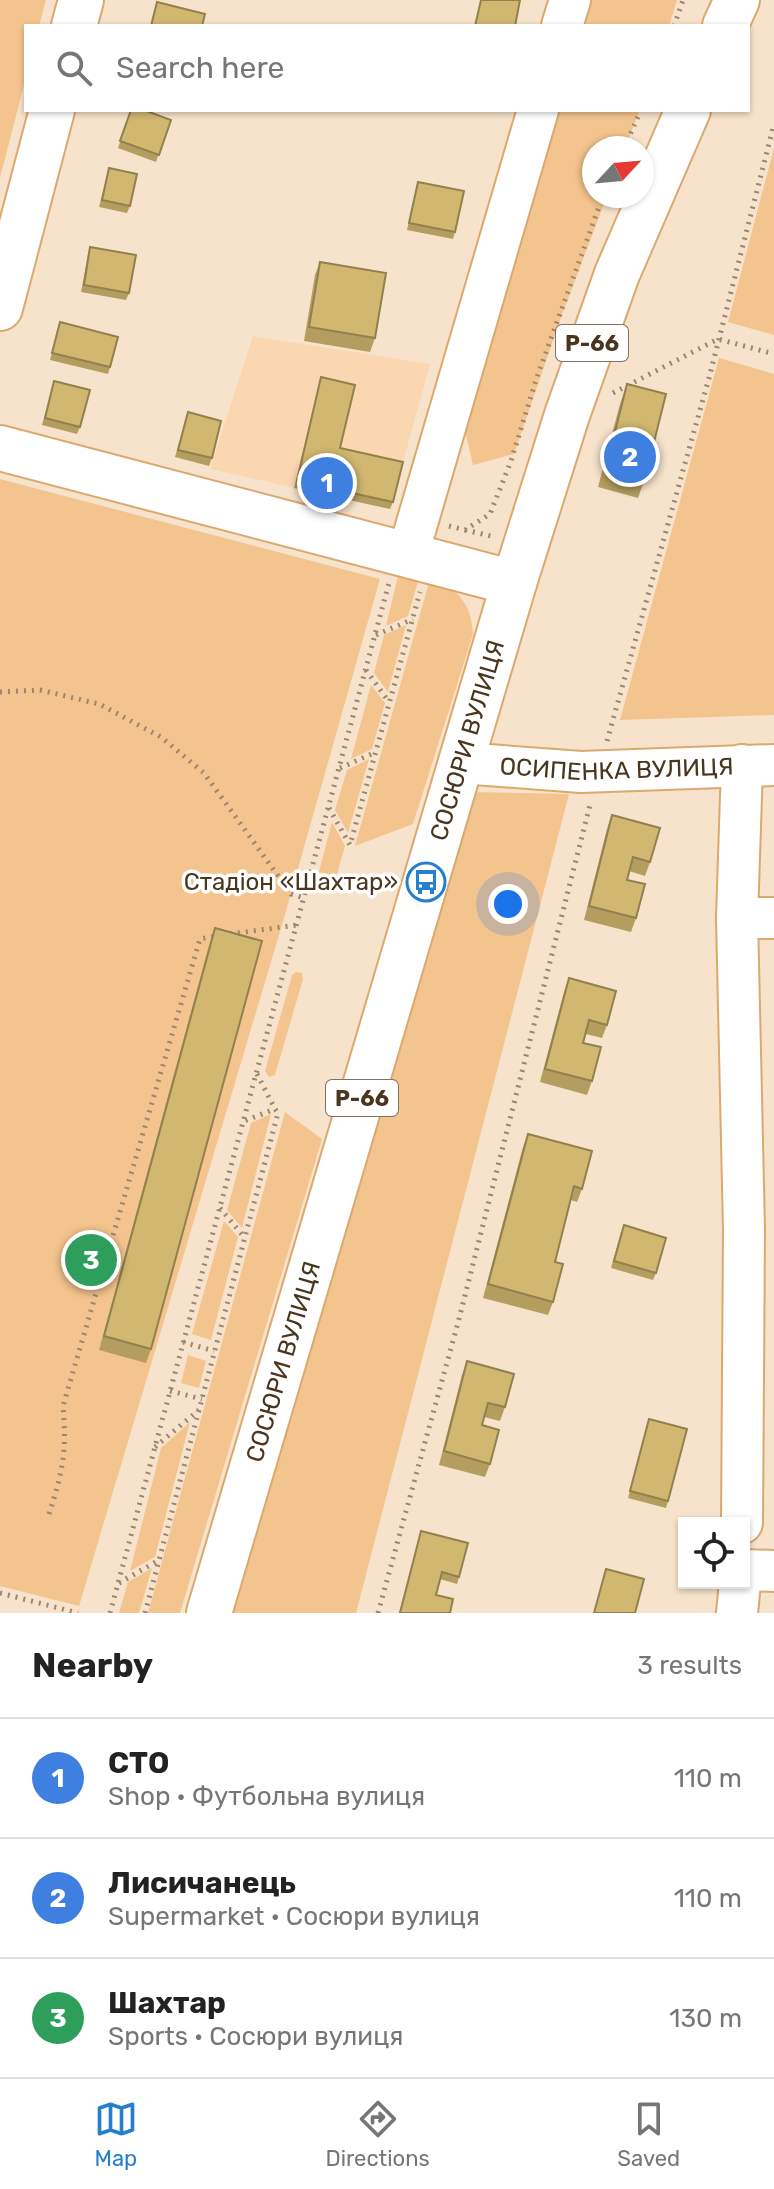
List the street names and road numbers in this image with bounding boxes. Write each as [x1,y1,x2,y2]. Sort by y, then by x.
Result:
road number: Р-66 [556,325,628,361]
street label: СОСЮРИ ВУЛИЦЯ [424,637,510,844]
street label: ОСИПЕНКА ВУЛИЦЯ [499,752,734,786]
road number: Р-66 [326,1080,398,1116]
street label: СОСЮРИ ВУЛИЦЯ [240,1258,326,1465]

